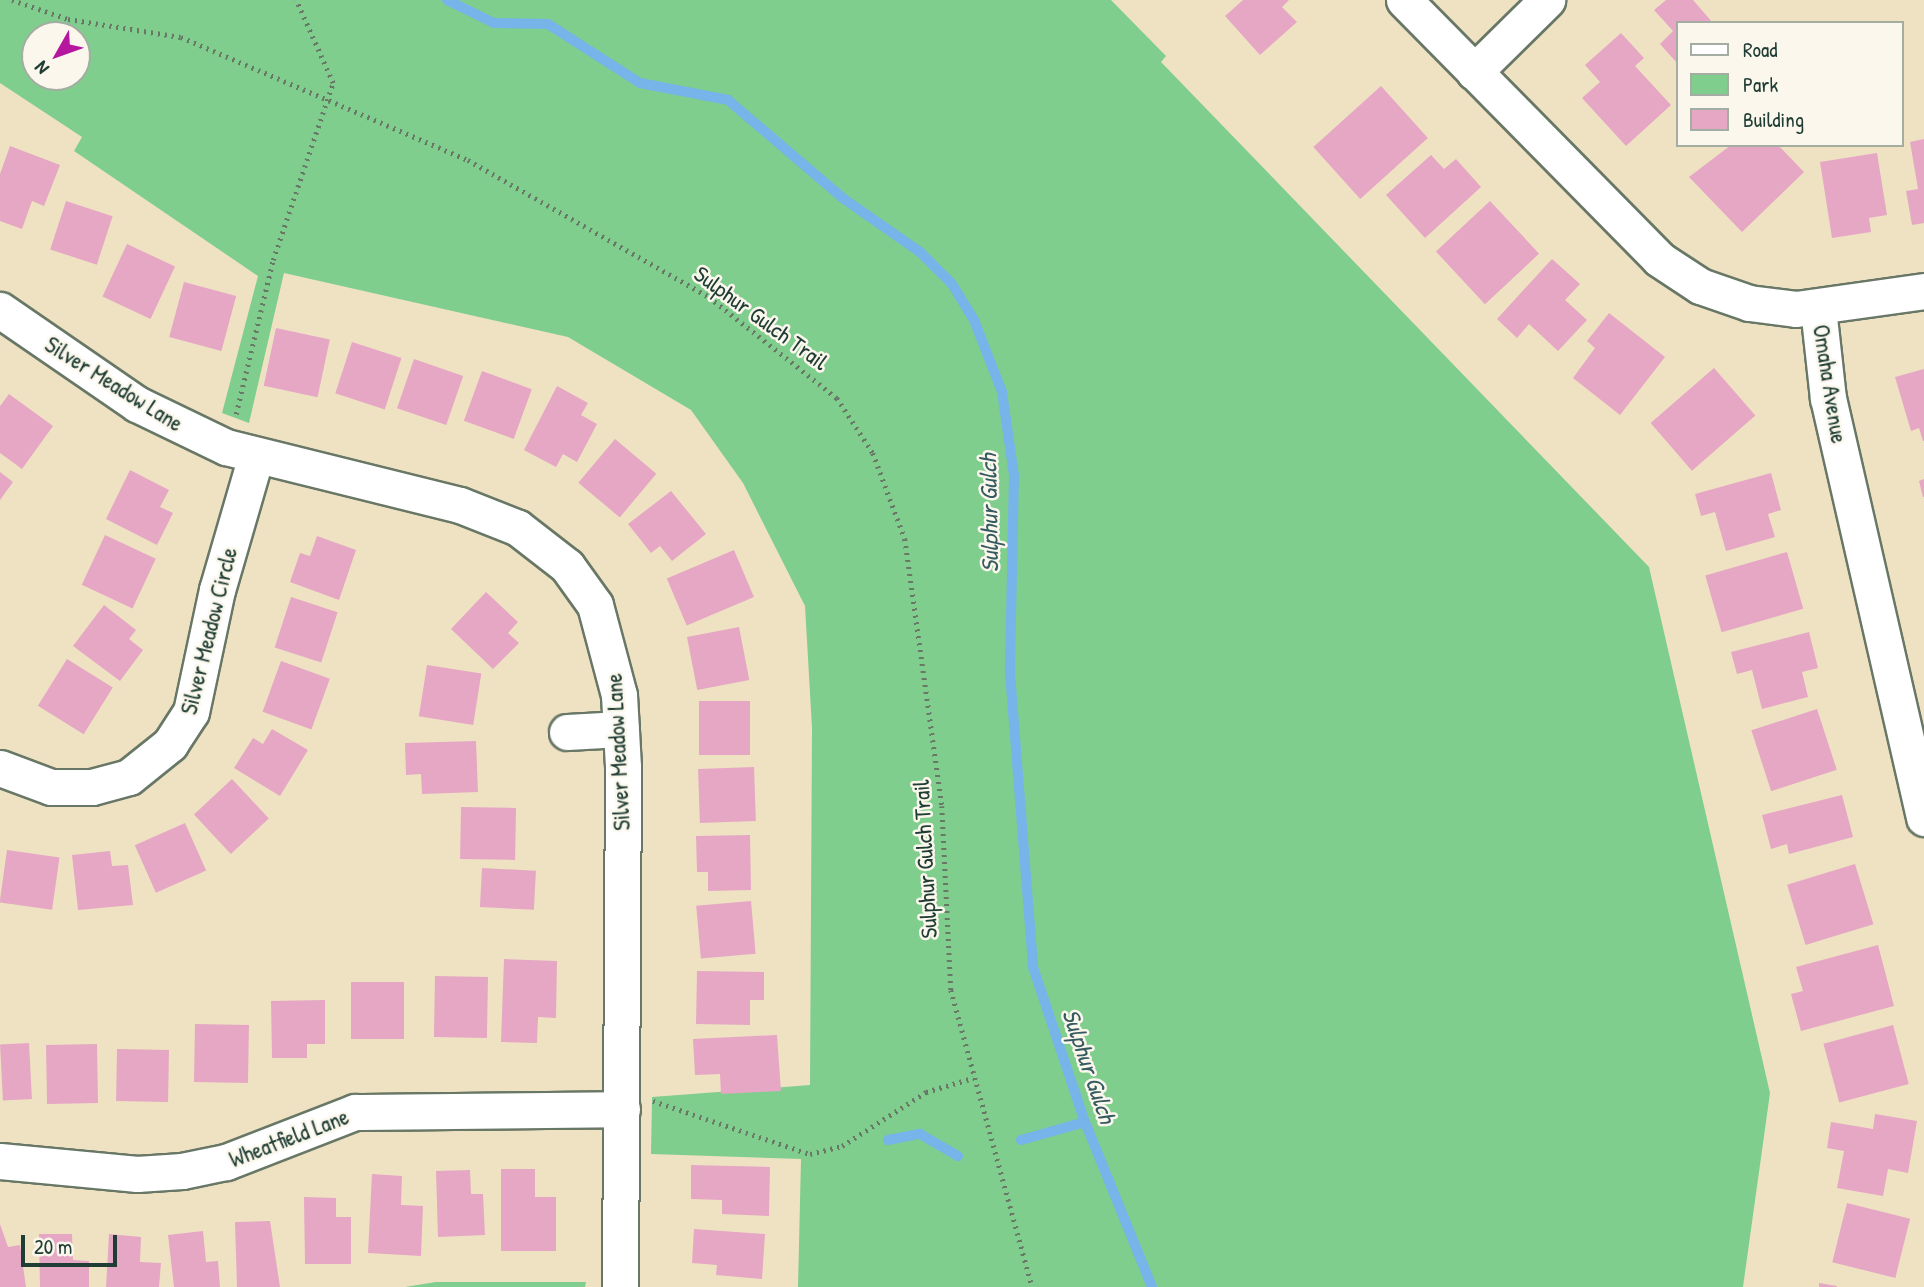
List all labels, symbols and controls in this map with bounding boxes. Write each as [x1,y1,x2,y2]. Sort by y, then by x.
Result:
north arrow [21,21,91,91]
legend [1675,21,1903,147]
text: Road [1743,35,1777,64]
text: N [28,56,55,80]
text: Park [1743,70,1778,99]
text: Building [1743,105,1804,134]
street label: Sulphur Gulch Trail [689,260,833,376]
street label: Omaha Avenue [1807,323,1853,445]
street label: Silver Meadow Lane [40,331,188,437]
water label: Sulphur Gulch [974,453,1004,573]
street label: Silver Meadow Circle [175,545,243,717]
street label: Silver Meadow Lane [600,673,636,831]
street label: Sulphur Gulch Trail [907,779,943,939]
water label: Sulphur Gulch [1056,1005,1122,1127]
street label: Wheatfield Lane [225,1103,353,1173]
scale bar [24,1220,121,1264]
text: 20 m [34,1232,72,1261]

